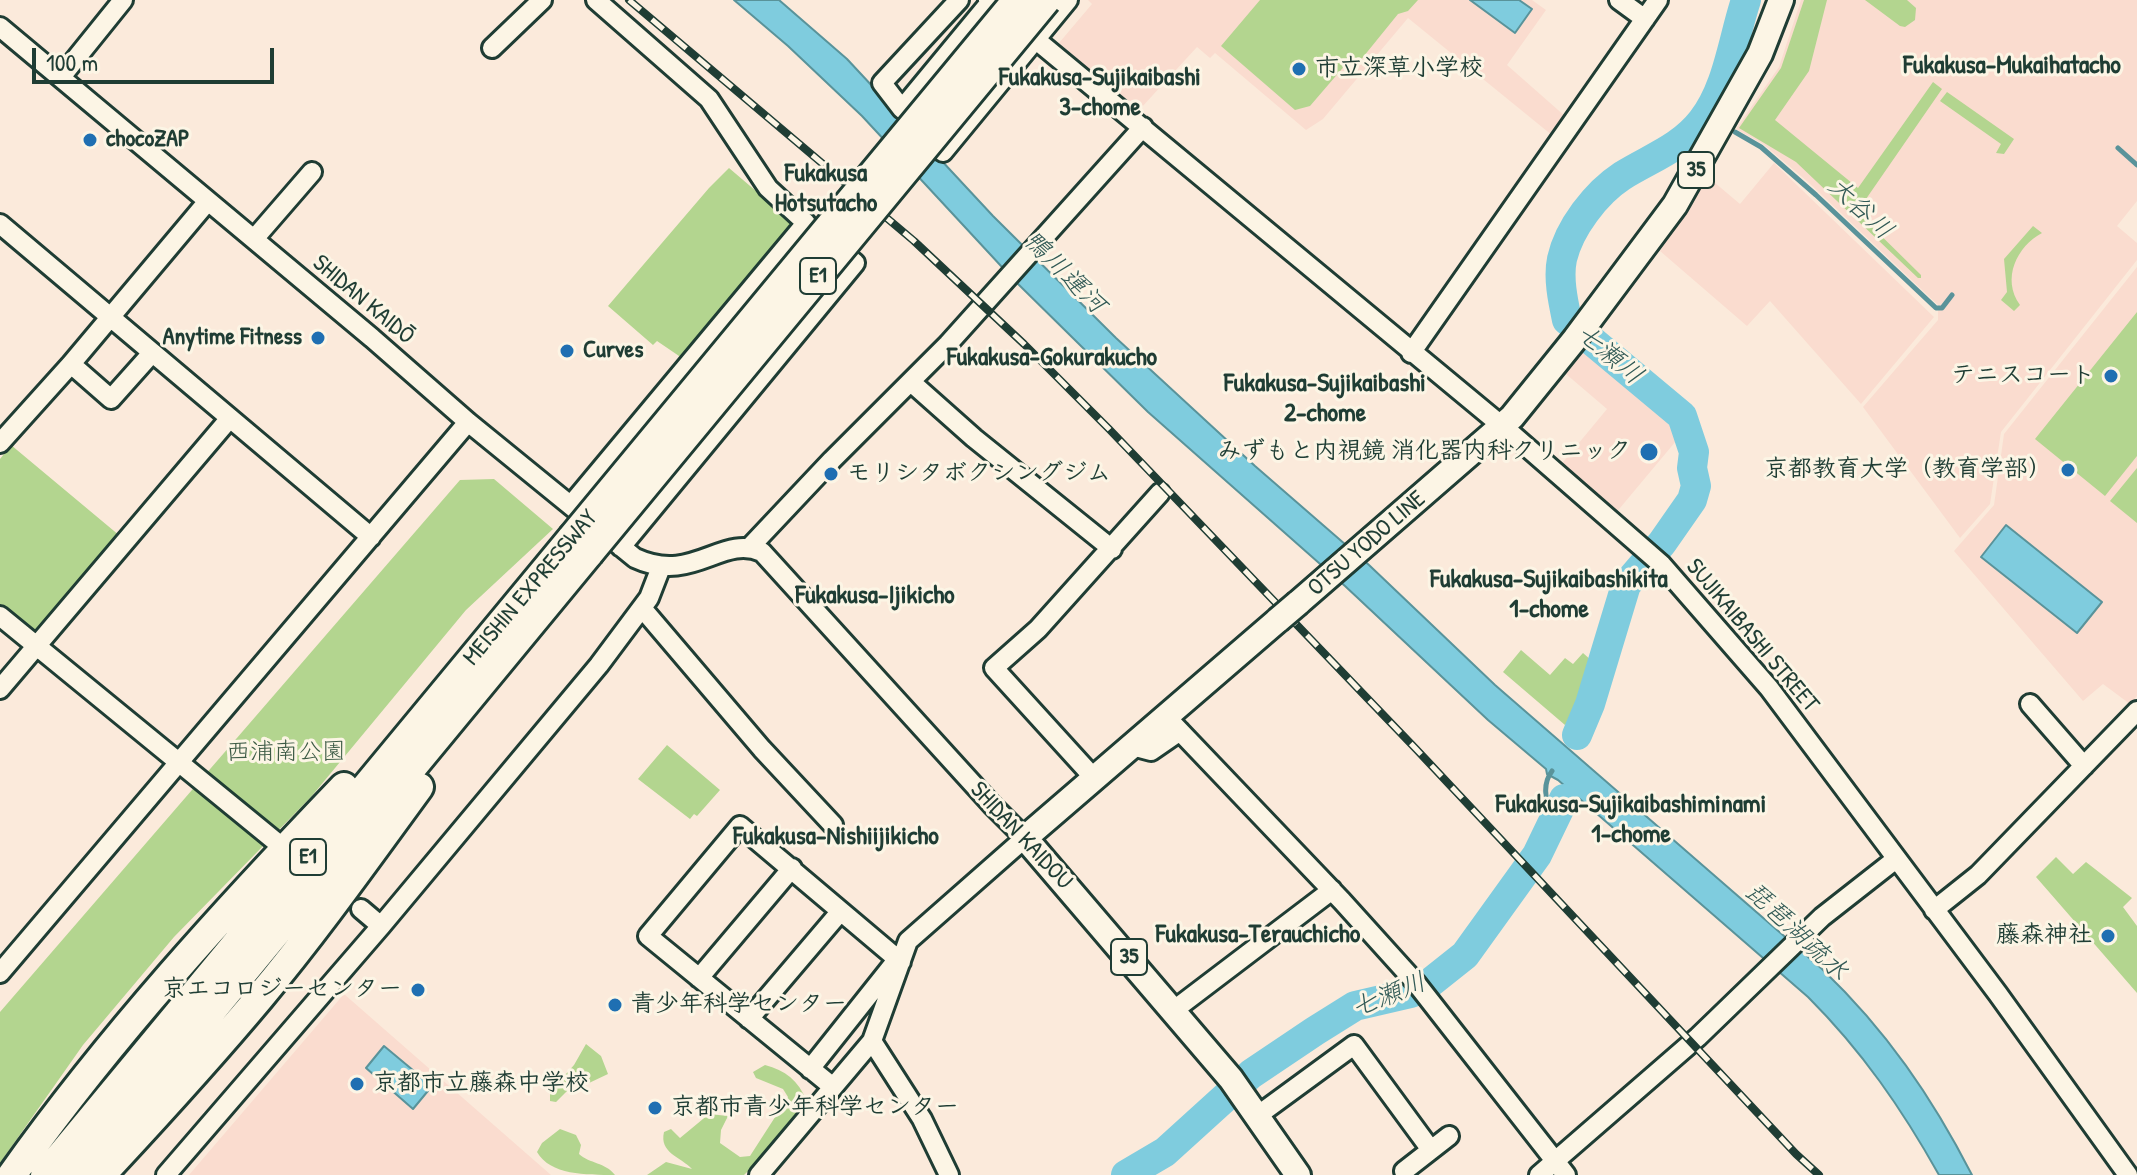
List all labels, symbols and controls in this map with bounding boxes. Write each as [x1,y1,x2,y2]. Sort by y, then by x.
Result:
scale bar [36,32,278,82]
text: 100 m [46,46,98,78]
district label: Fukakusa-Mukaihatacho [1903,50,2121,82]
place label: 市立深草小学校 [1315,55,1483,83]
marker: 市立深草小学校 [1290,60,1308,78]
district label: Fukakusa-Sujikaibashi 3-chome [999,62,1201,124]
place label: chocoZAP [106,126,189,154]
marker: chocoZAP [81,131,99,149]
road number: 35 [1678,152,1714,188]
district label: Fukakusa Hotsutacho [775,158,877,220]
water label: 大谷川 [1821,171,1899,247]
water label: 鴨川運河 [1016,225,1112,321]
street label: SHIDAN KAIDŌ [306,249,420,351]
road number: E1 [800,258,836,294]
water label: 七瀬川 [1569,318,1649,392]
place label: Anytime Fitness [163,324,302,352]
marker: Anytime Fitness [309,329,327,347]
place label: Curves [583,337,643,365]
marker: Curves [558,342,576,360]
district label: Fukakusa-Gokurakucho [947,342,1157,374]
place label: テニスコート [1951,362,2095,390]
marker: テニスコート [2102,367,2120,385]
district label: Fukakusa-Sujikaibashi 2-chome [1224,368,1426,430]
place label: みずもと内視鏡 消化器内科クリニック [1217,438,1631,466]
marker: みずもと内視鏡 消化器内科クリニック [1638,441,1660,463]
place label: 京都教育大学（教育学部） [1764,456,2052,484]
place label: モリシタボクシングジム [847,460,1111,488]
marker: 京都教育大学（教育学部） [2059,461,2077,479]
marker: モリシタボクシングジム [822,465,840,483]
street label: OTSU YODO LINE [1302,485,1432,603]
street label: MEISHIN EXPRESSWAY [458,504,604,672]
street label: SUJIKAIBASHI STREET [1679,553,1825,719]
district label: Fukakusa-Sujikaibashikita 1-chome [1430,564,1668,626]
district label: Fukakusa-Ijikicho [795,580,955,612]
park label: 西浦南公園 [226,739,346,767]
street label: SHIDAN KAIDOU [964,776,1078,896]
district label: Fukakusa-Sujikaibashiminami 1-chome [1496,789,1766,850]
district label: Fukakusa-Nishiijikicho [733,821,939,853]
road number: E1 [290,839,326,875]
water label: 琵琶湖疏水 [1738,876,1854,988]
district label: Fukakusa-Terauchicho [1156,919,1360,951]
place label: 藤森神社 [1996,922,2092,950]
marker: 藤森神社 [2099,927,2117,945]
road number: 35 [1111,939,1147,975]
water label: 七瀬川 [1347,967,1431,1025]
place label: 京エコロジーセンター [162,976,402,1004]
marker: 京エコロジーセンター [409,981,427,999]
place label: 青少年科学センター [631,991,847,1019]
marker: 青少年科学センター [606,996,624,1014]
place label: 京都市立藤森中学校 [373,1070,589,1098]
marker: 京都市立藤森中学校 [348,1075,366,1093]
place label: 京都市青少年科学センター [671,1094,959,1122]
marker: 京都市青少年科学センター [646,1099,664,1117]

